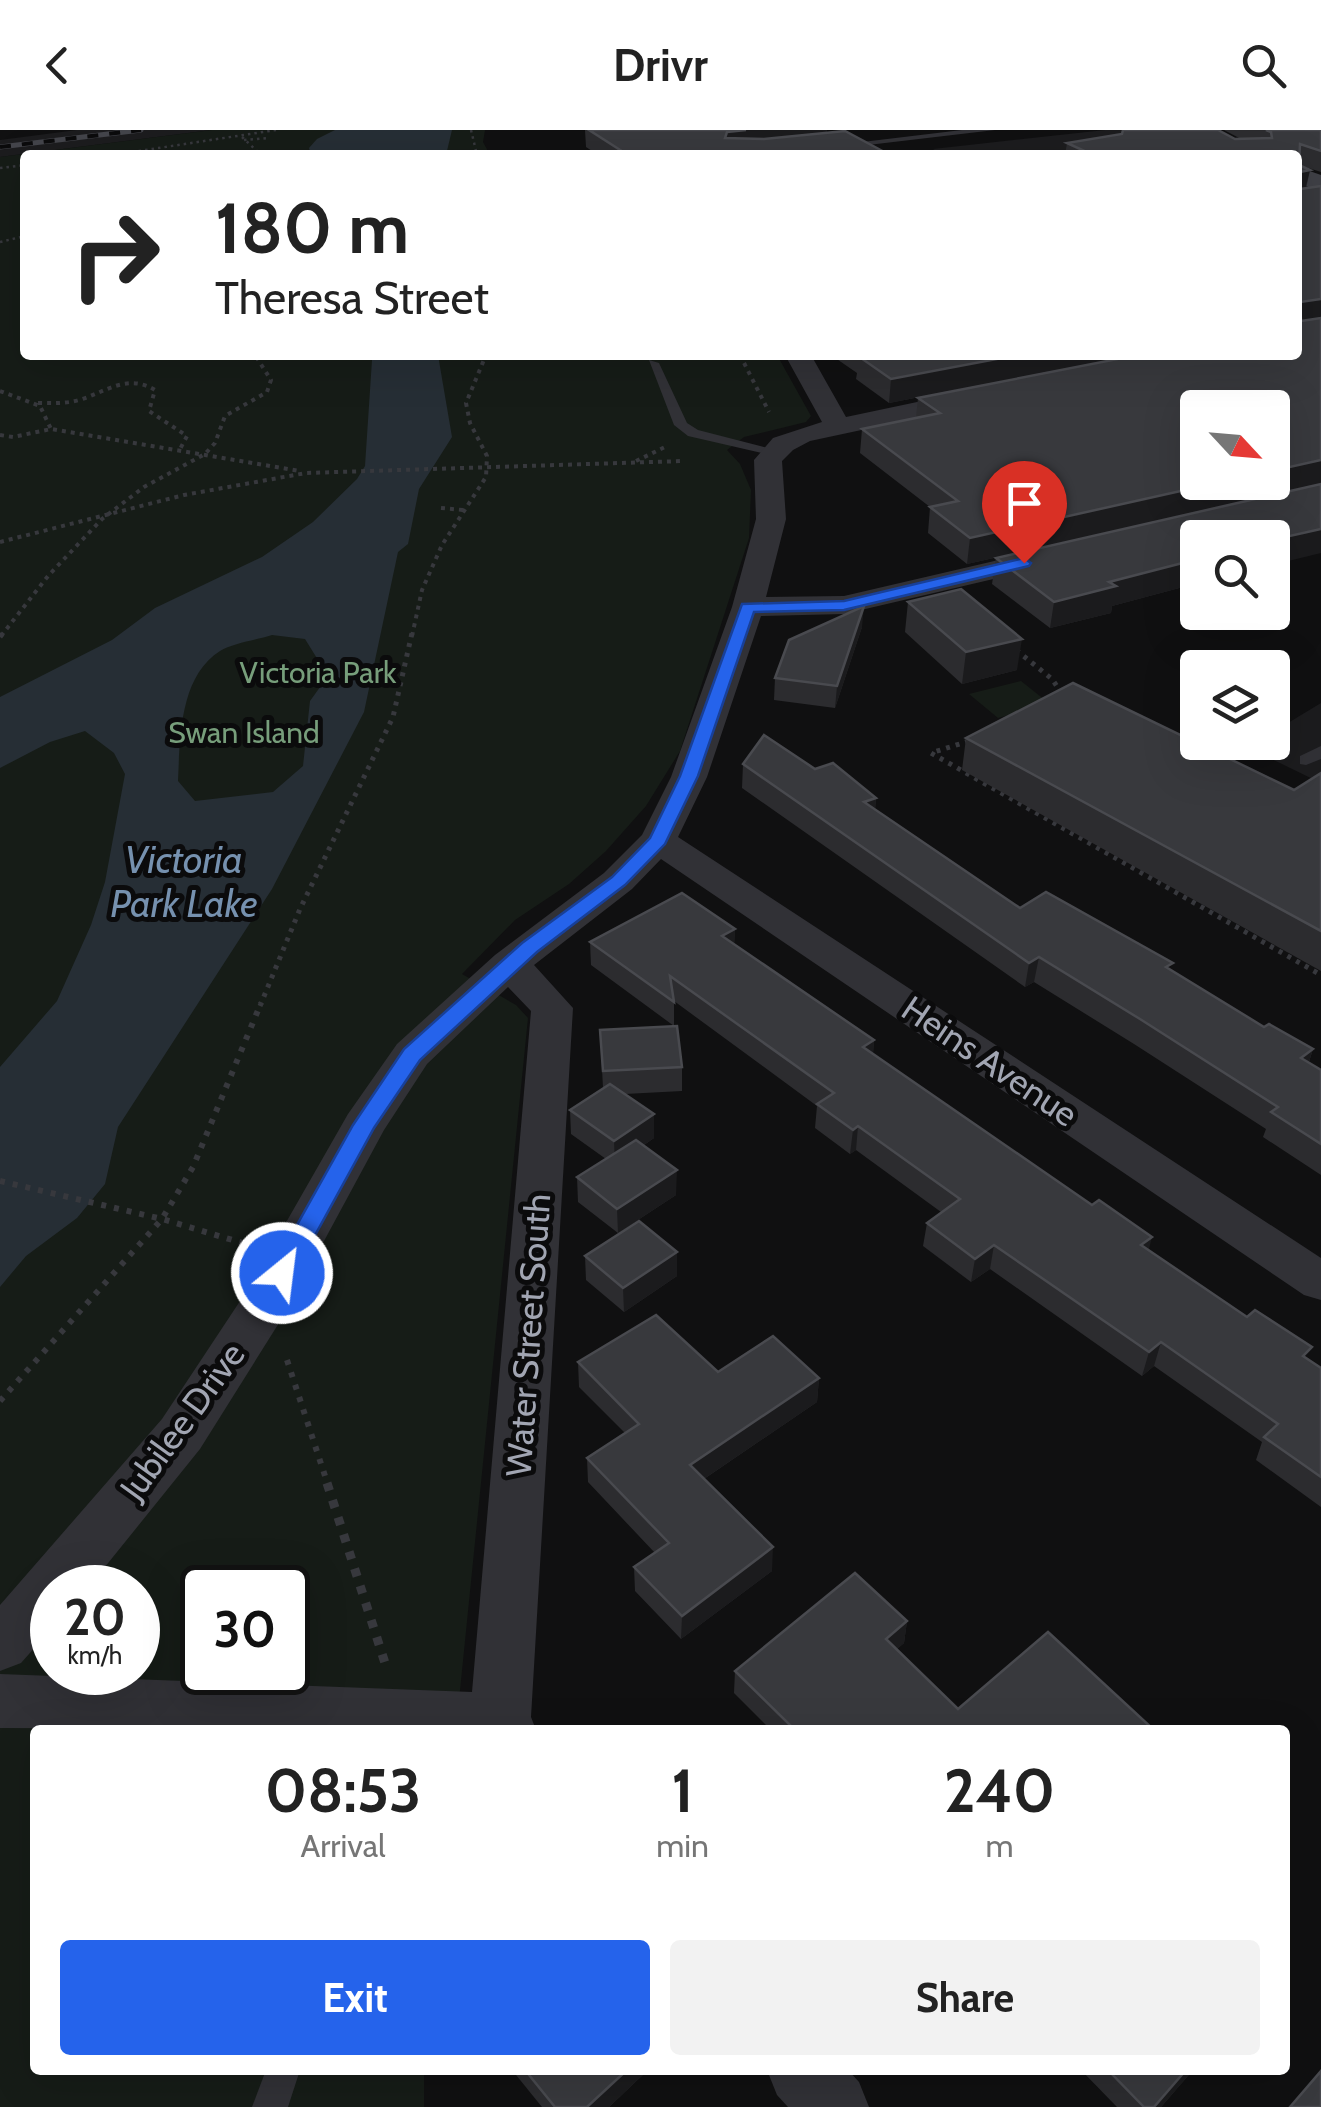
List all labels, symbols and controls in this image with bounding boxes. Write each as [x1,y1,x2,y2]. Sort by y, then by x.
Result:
icon: back [30,38,85,93]
text: Drivr [613,38,708,92]
icon: search [1236,38,1291,93]
text: 180 m [215,185,409,271]
icon: right [50,190,180,320]
text: Theresa Street [215,271,489,325]
north arrow [1180,390,1290,500]
map controls [1180,390,1290,760]
pin [982,461,1067,564]
icon: arrive [997,476,1052,531]
button: search [1180,520,1290,630]
button: layers [1180,650,1290,760]
park label: Victoria Park [239,654,397,691]
park label: Swan Island [168,714,320,751]
water label: Victoria Park Lake [110,836,258,927]
street label: Heins Avenue [894,987,1086,1135]
street label: Water Street South [497,1192,559,1478]
position arrow [230,1221,334,1325]
street label: Jubilee Drive [110,1334,253,1509]
speed limit sign: 30 [180,1565,310,1695]
text: 20 [64,1587,126,1648]
text: km/h [68,1640,122,1670]
text: 08:53 [265,1754,421,1827]
text: 1 [671,1754,694,1827]
text: 240 [944,1754,1055,1827]
text: Arrival [300,1826,386,1865]
text: min [656,1826,709,1865]
text: m [985,1826,1013,1865]
button: Exit [60,1940,650,2055]
button: Share [670,1940,1260,2055]

